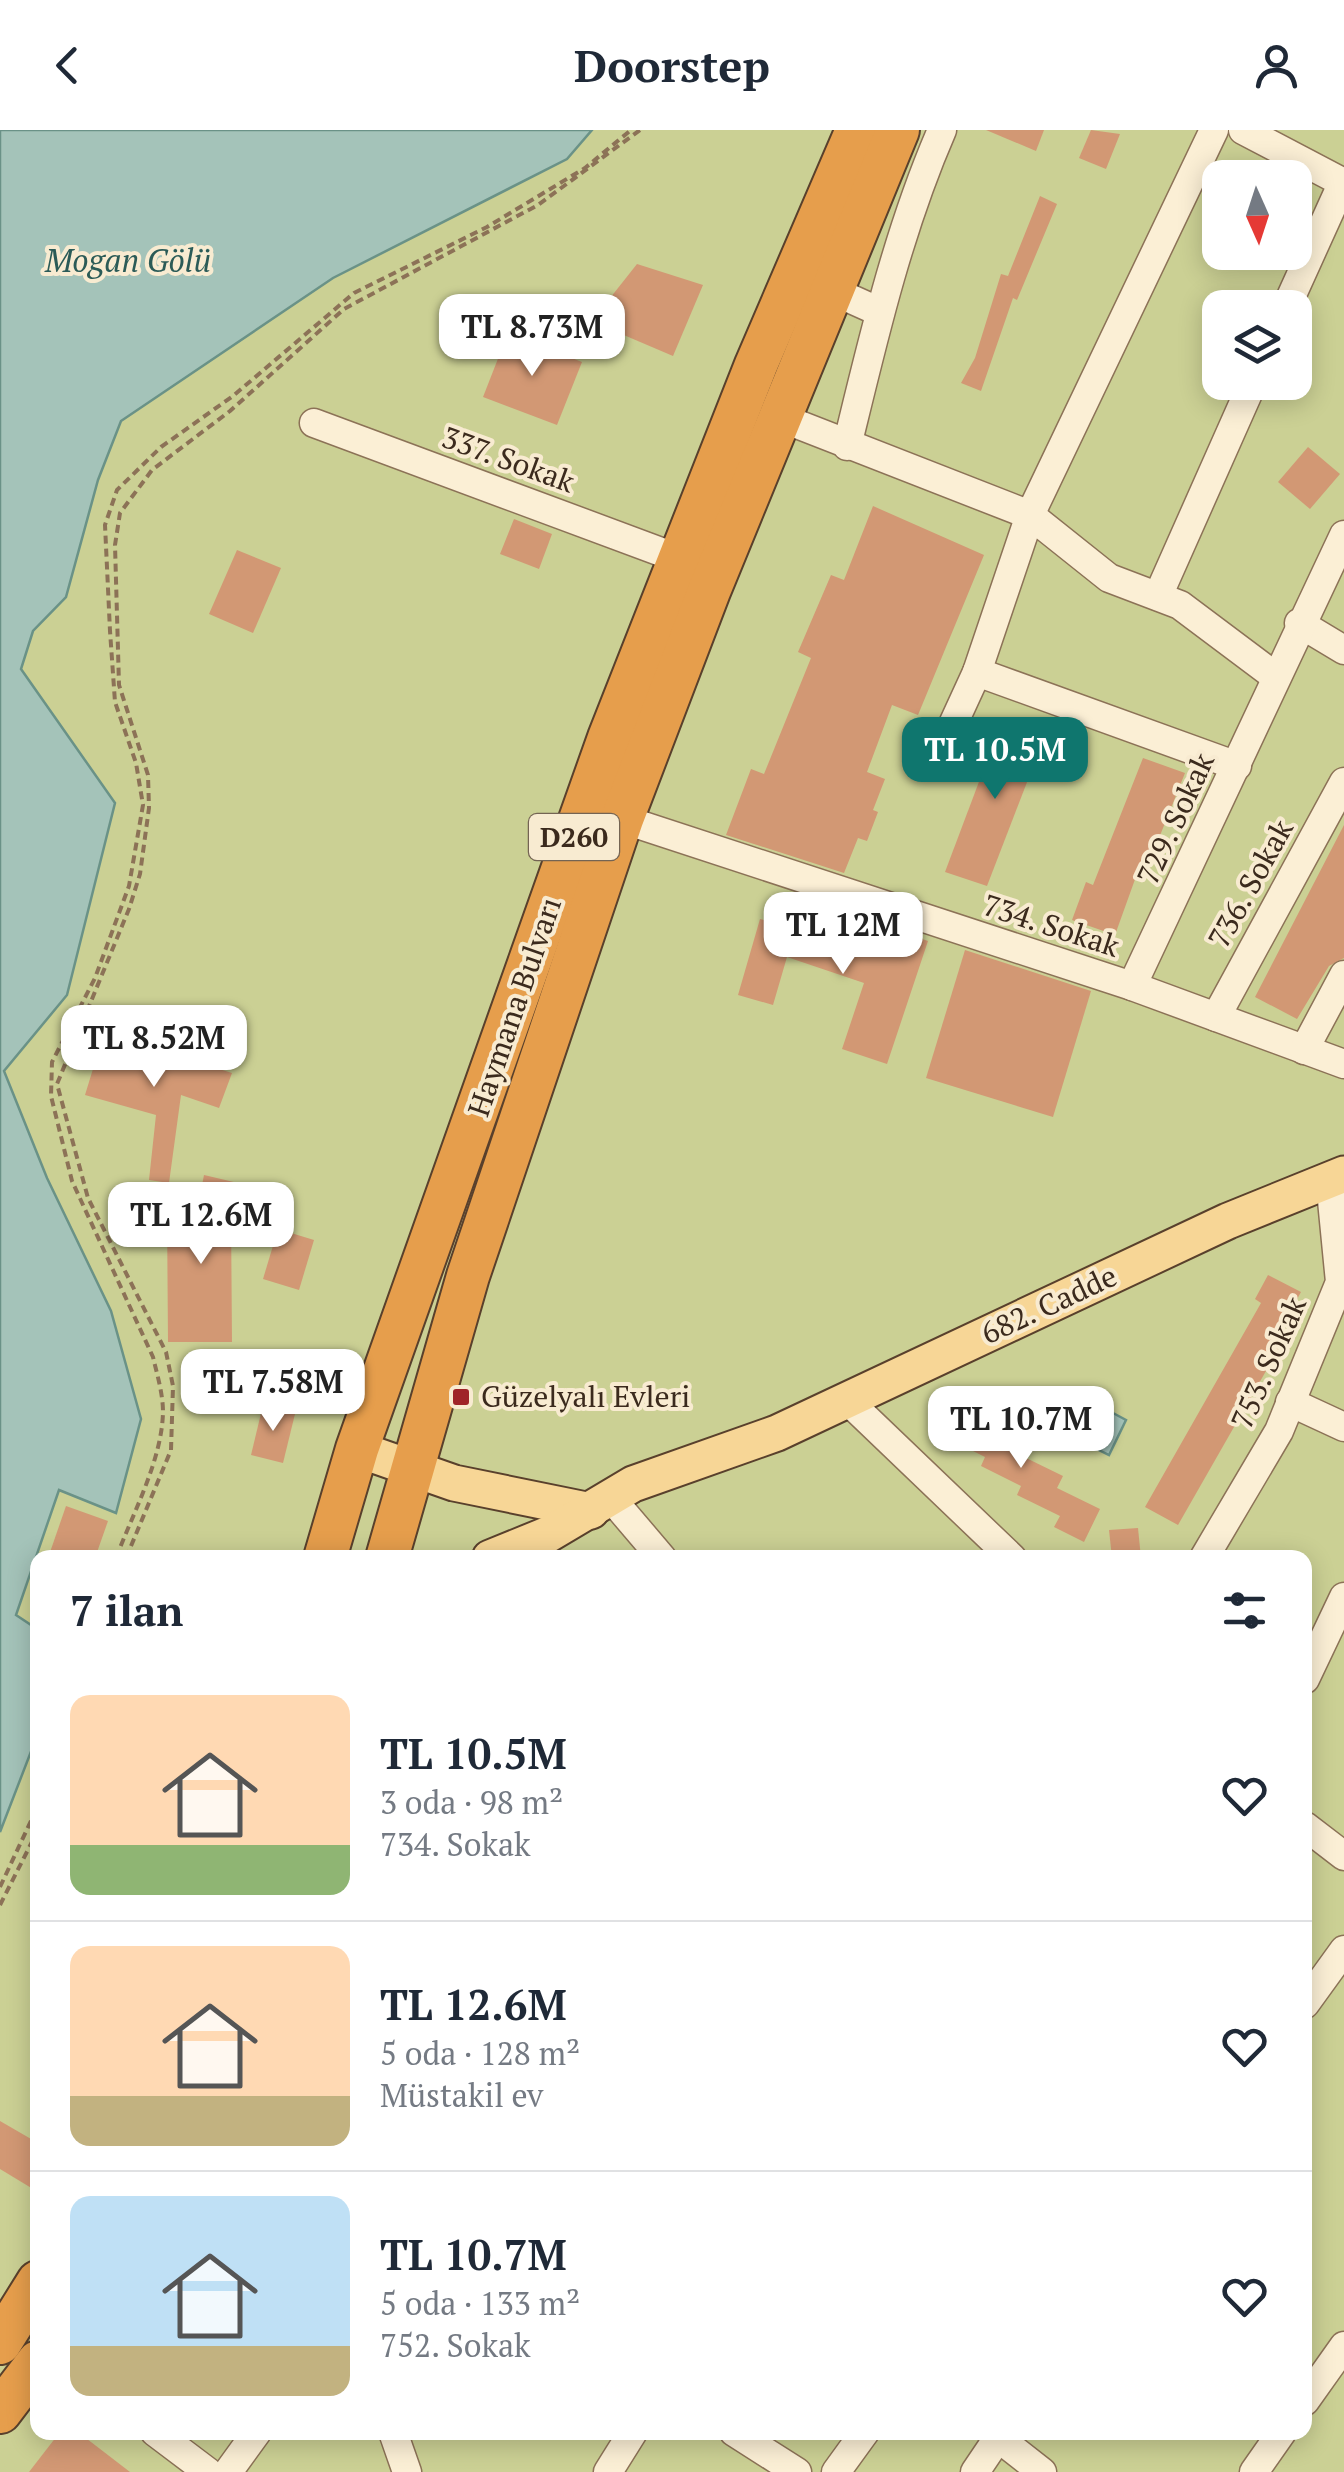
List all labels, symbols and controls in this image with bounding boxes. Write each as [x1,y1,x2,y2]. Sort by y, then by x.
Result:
text: Doorstep [574,35,770,95]
icon: back [40,38,95,93]
icon: person [1249,38,1304,93]
north arrow [1202,160,1312,270]
map controls [1202,160,1312,400]
water label: Mogan Gölü [44,239,211,281]
button: layers [1202,290,1312,400]
pin: TL 8.73M [429,294,635,379]
text: TL 8.73M [461,305,603,347]
street label: 337. Sokak [437,417,581,502]
pin: TL 10.5M [892,717,1098,802]
text: TL 10.5M [924,728,1066,770]
street label: 729. Sokak [1127,746,1223,891]
street label: 736. Sokak [1198,812,1302,955]
road number: D260 [529,814,619,860]
street label: 734. Sokak [978,884,1125,966]
street label: Haymana Bulvarı [458,892,570,1121]
pin: TL 12M [762,892,924,977]
text: TL 12M [786,903,900,945]
pin: TL 8.52M [51,1005,257,1090]
text: TL 8.52M [83,1016,225,1058]
pin: TL 12.6M [98,1182,304,1267]
text: TL 12.6M [130,1193,272,1235]
street label: 682. Cadde [974,1255,1123,1353]
street label: 753. Sokak [1221,1289,1315,1435]
pin: TL 7.58M [170,1349,376,1434]
text: TL 7.58M [203,1360,343,1402]
place label: Güzelyalı Evleri [481,1376,690,1416]
marker: Güzelyalı Evleri [450,1386,472,1408]
pin: TL 10.7M [918,1386,1124,1471]
text: TL 10.7M [950,1397,1092,1439]
text: 7 ilan [70,1582,183,1638]
icon: filters [1217,1583,1272,1638]
text: TL 10.5M [380,1725,567,1781]
icon: home [150,1735,270,1855]
icon: heart [1217,1768,1272,1823]
text: 3 oda · 98 m² [380,1781,563,1823]
text: 734. Sokak [380,1823,531,1865]
text: TL 12.6M [380,1976,567,2032]
icon: home [150,1986,270,2106]
icon: heart [1217,2019,1272,2074]
text: 5 oda · 128 m² [380,2032,580,2074]
text: Müstakil ev [380,2074,543,2116]
text: TL 10.7M [380,2226,567,2282]
icon: home [150,2236,270,2356]
icon: heart [1217,2269,1272,2324]
text: 5 oda · 133 m² [380,2282,580,2324]
text: 752. Sokak [380,2324,531,2366]

